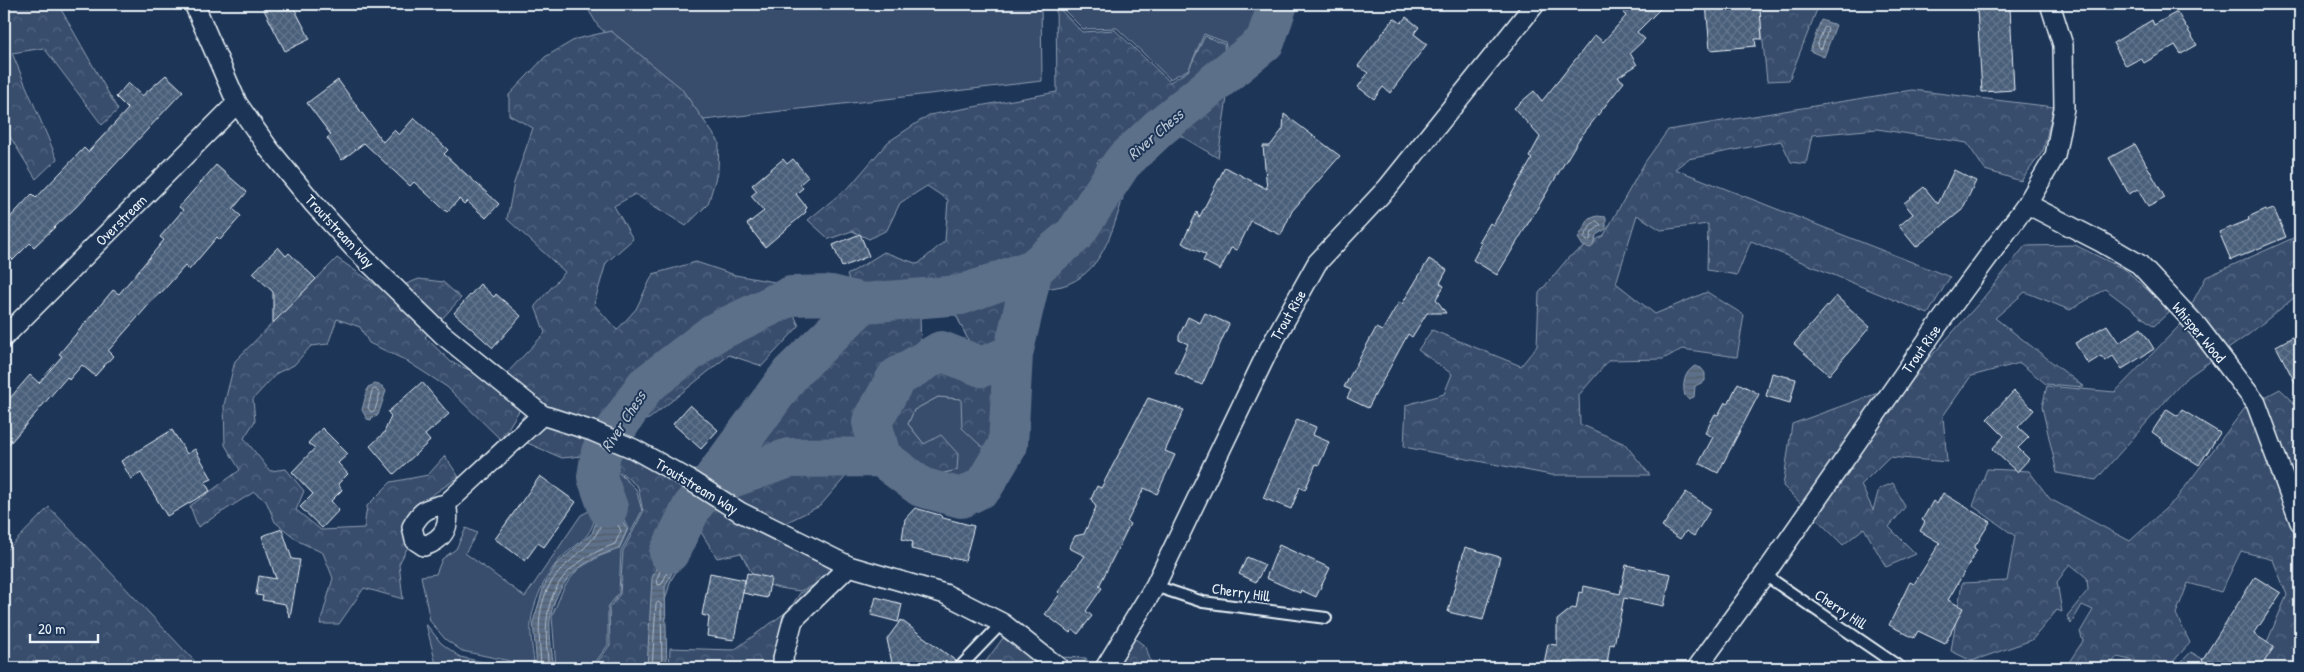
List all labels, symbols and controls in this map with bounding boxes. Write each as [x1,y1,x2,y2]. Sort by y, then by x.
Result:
water label: River Chess [1122,102,1189,164]
street label: Overstream [91,190,151,250]
street label: Troutstream Way [300,190,380,272]
street label: Trout Rise [1265,286,1311,344]
street label: Whisper Wood [2167,297,2231,367]
street label: Trout Rise [1897,320,1945,378]
water label: River Chess [595,385,652,455]
street label: Troutstream Way [651,453,743,519]
street label: Cherry Hill [1210,578,1272,607]
street label: Cherry Hill [1811,584,1872,634]
scale bar [30,612,98,644]
text: 20 m [38,618,65,639]

